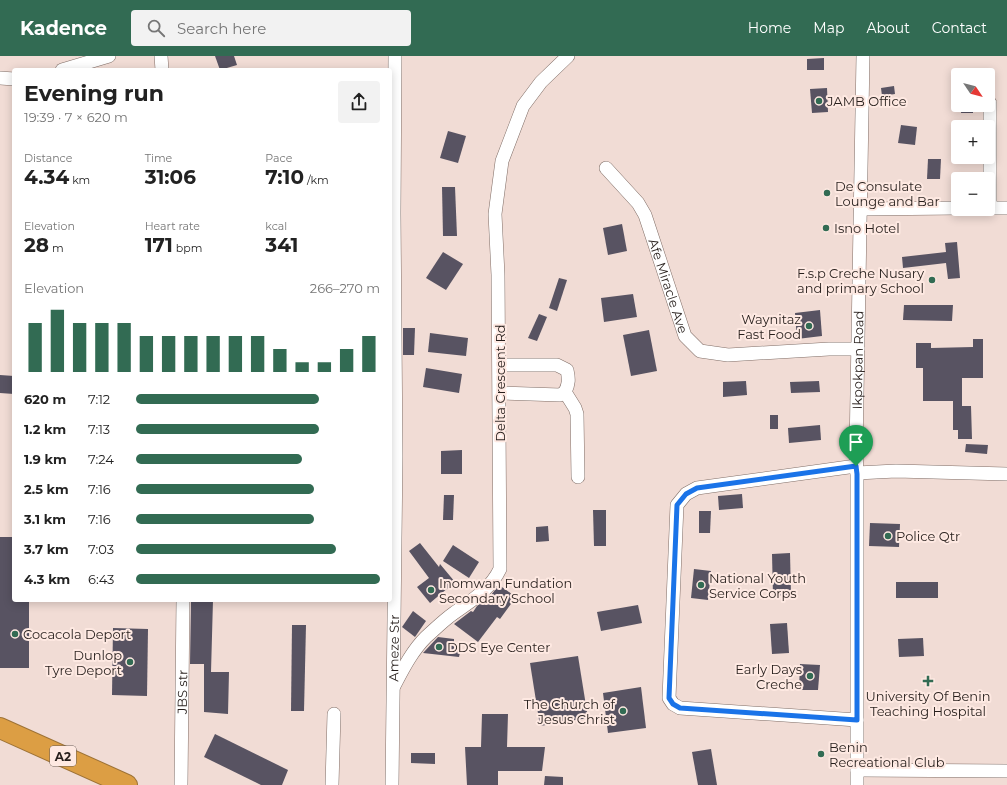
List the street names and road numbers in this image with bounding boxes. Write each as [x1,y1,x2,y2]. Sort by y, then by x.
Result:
street label: Afe Miracle Ave [645,236,692,335]
street label: Ikpokpan Road [849,310,866,410]
street label: Delta Crescent Rd [492,324,508,442]
street label: Ameze Str [385,614,402,682]
street label: JBS str [174,670,190,715]
road number: A2 [50,746,76,766]

